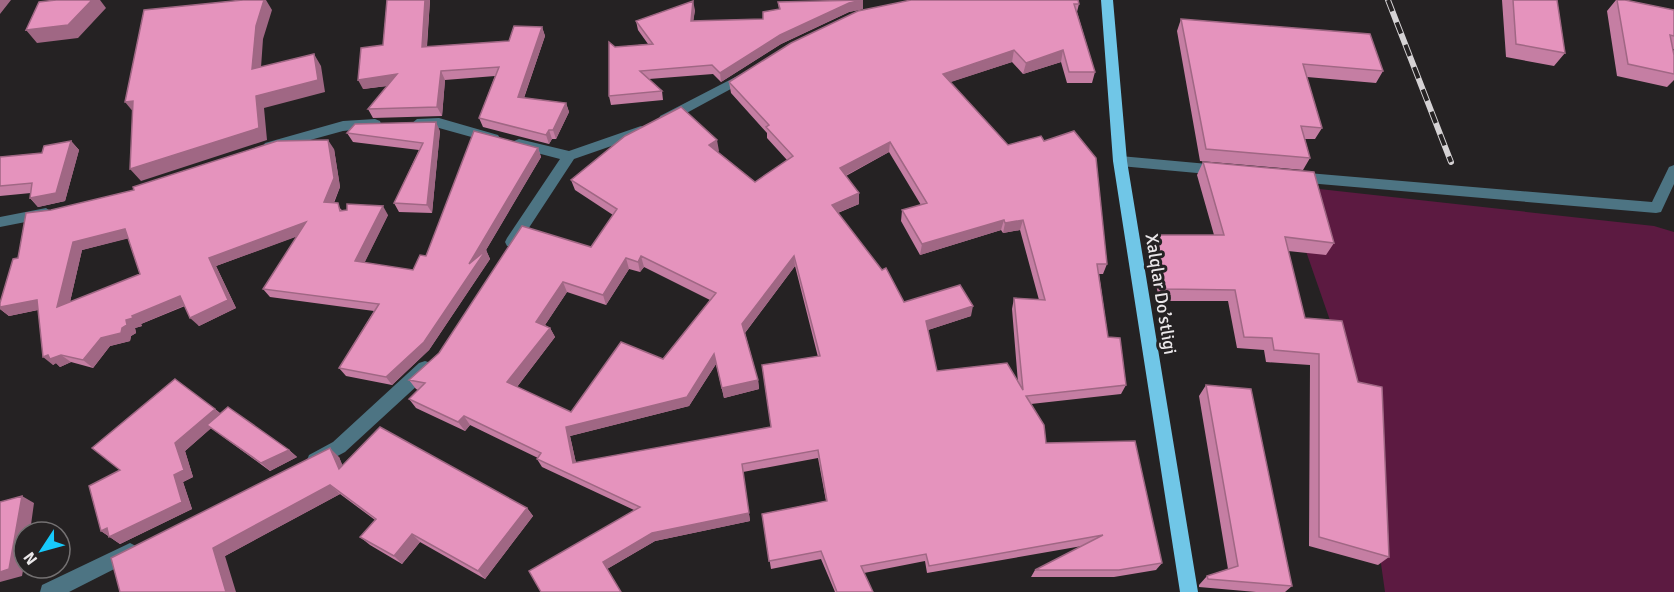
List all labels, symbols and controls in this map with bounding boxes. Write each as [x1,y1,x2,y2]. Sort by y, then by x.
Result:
street label: Xalqlar Do’stligi [1141,232,1181,356]
north arrow [12,520,72,580]
text: N [19,548,42,569]

